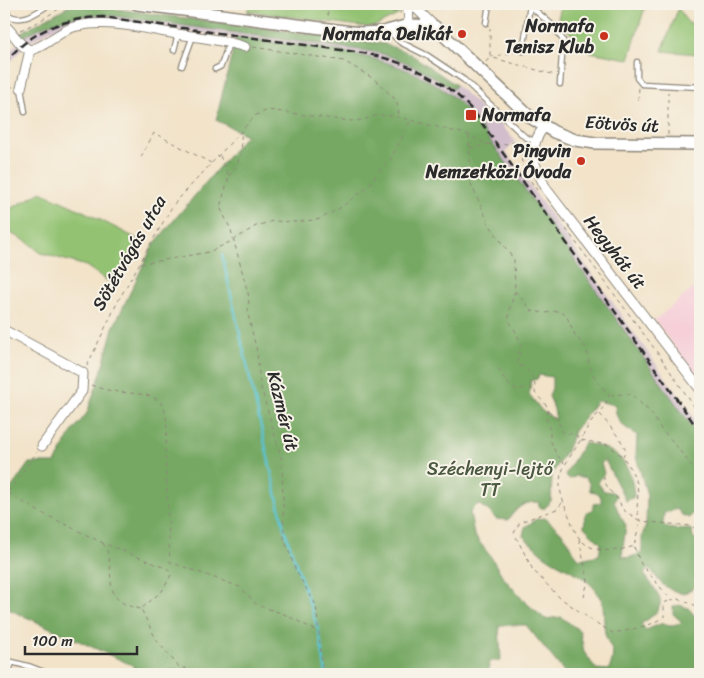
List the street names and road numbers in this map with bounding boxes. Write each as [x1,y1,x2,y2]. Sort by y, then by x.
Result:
street label: Eötvös út [584,106,660,142]
street label: Sötétvágás utca [83,188,176,317]
street label: Hegyhát út [575,207,655,297]
street label: Kázmér út [258,368,308,454]

